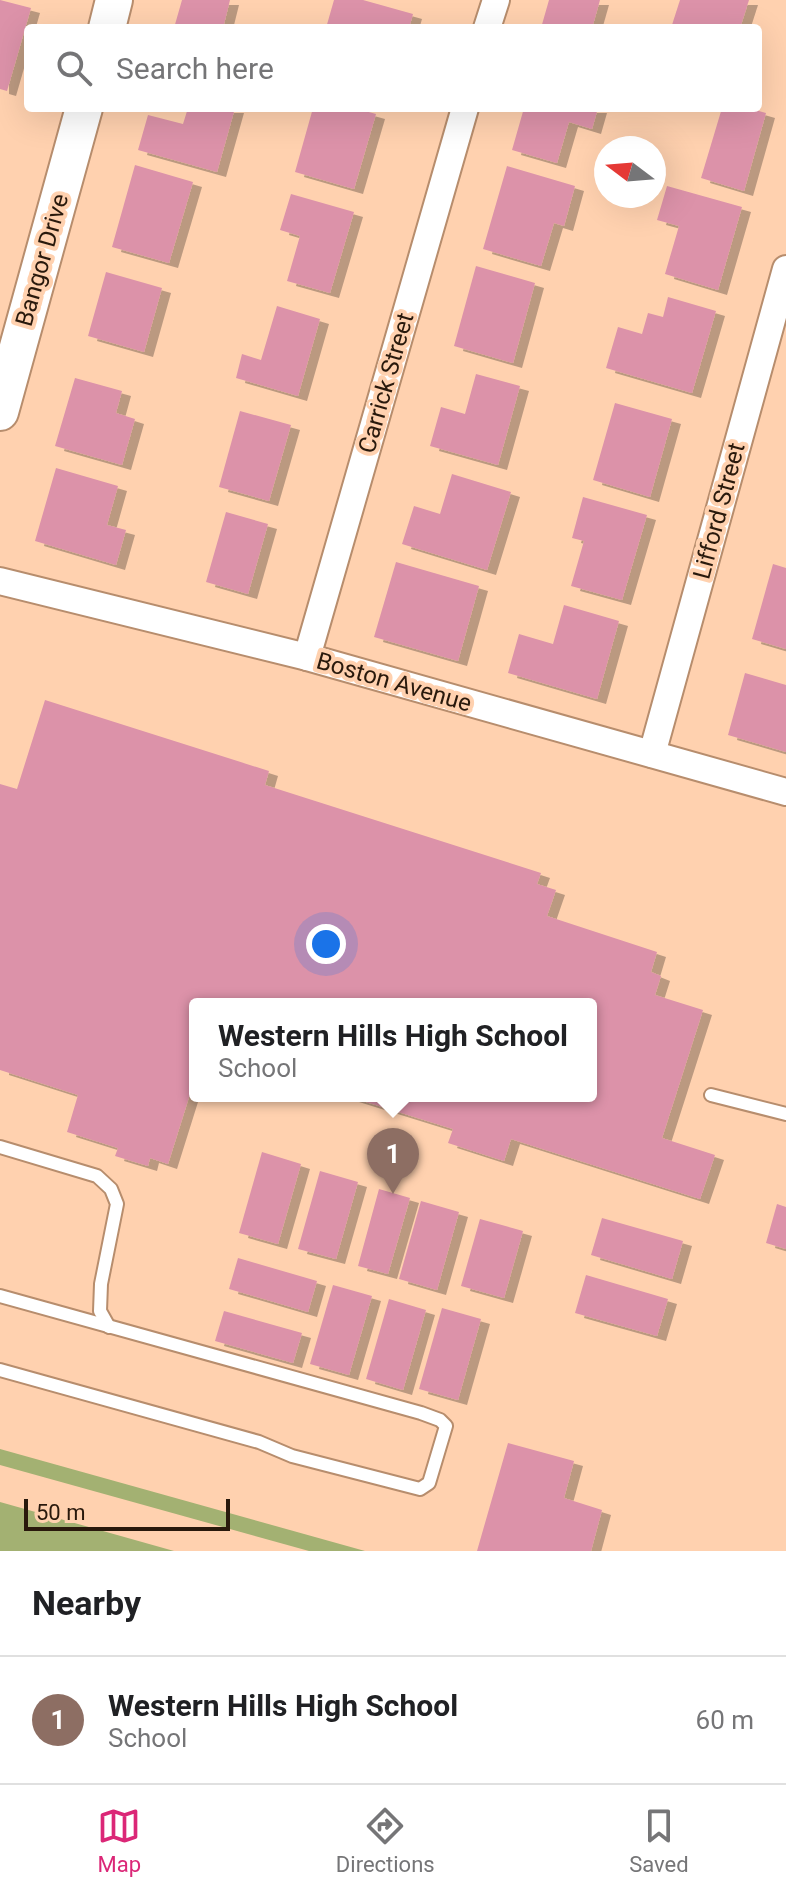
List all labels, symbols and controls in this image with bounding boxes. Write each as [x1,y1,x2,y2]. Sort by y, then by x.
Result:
search box [24,24,762,112]
icon: search [52,46,96,90]
text: Search here [116,51,274,86]
north arrow [594,136,666,208]
street label: Bangor Drive [10,191,74,329]
street label: Carrick Street [353,309,419,456]
street label: Lifford Street [687,440,751,582]
street label: Boston Avenue [313,646,475,718]
your location [306,924,346,964]
popup [189,998,597,1102]
text: Western Hills High School [218,1018,568,1053]
text: School [218,1053,297,1083]
pin: 1 [367,1128,419,1194]
scale bar [24,1495,230,1531]
text: 50 m [36,1500,85,1525]
text: Nearby [32,1583,141,1623]
text: Western Hills High School [108,1688,458,1723]
text: 1 [51,1705,65,1735]
text: 60 m [696,1705,754,1735]
text: School [108,1723,187,1753]
tab: Map [97,1804,141,1877]
tab: Directions [336,1804,435,1877]
tab: Saved [629,1804,689,1877]

